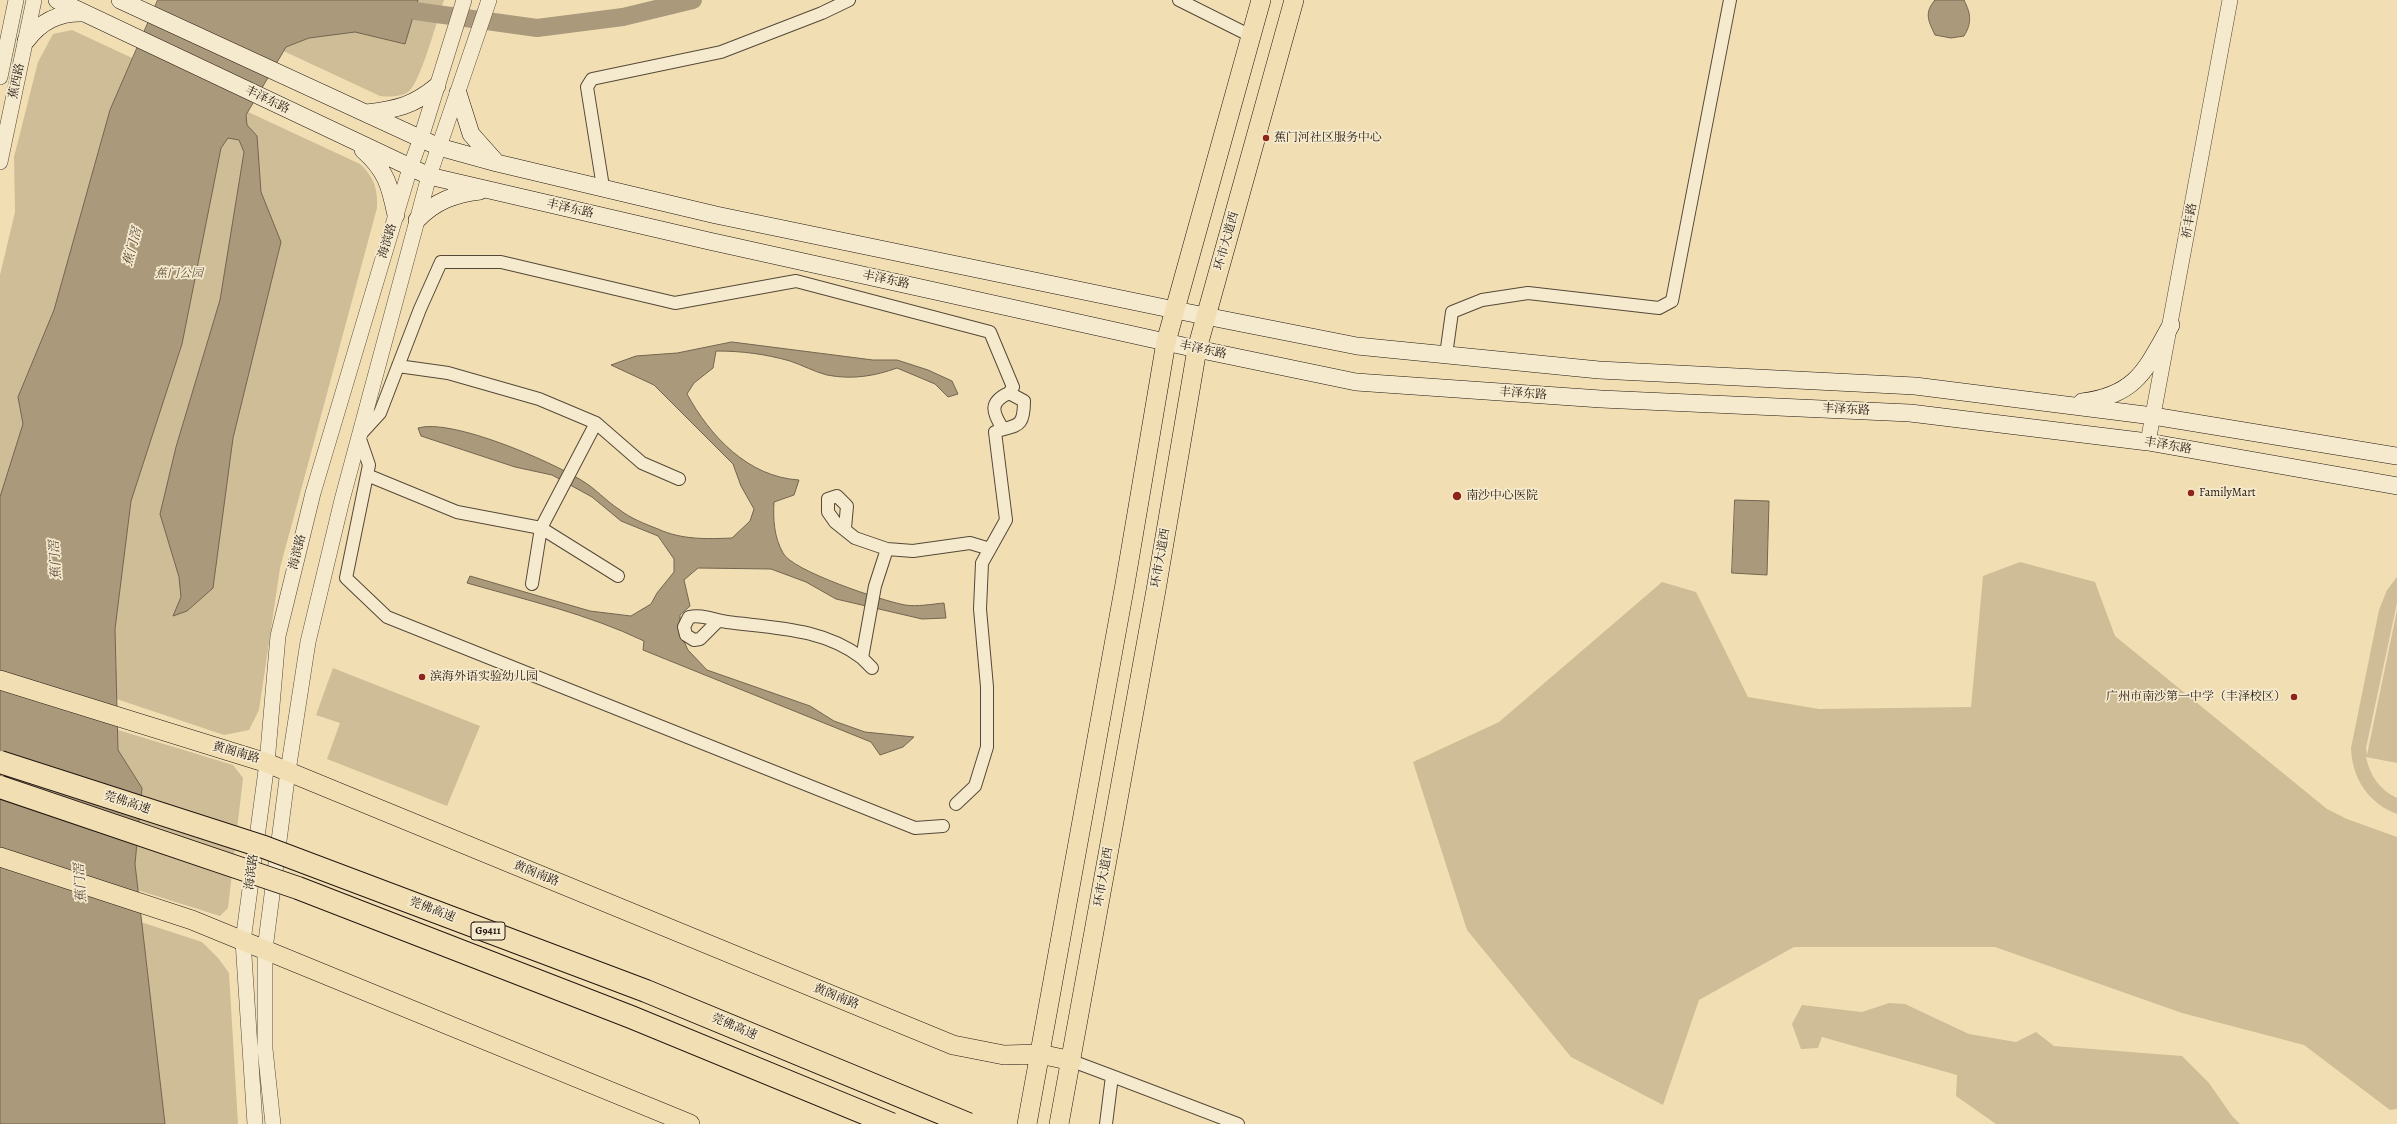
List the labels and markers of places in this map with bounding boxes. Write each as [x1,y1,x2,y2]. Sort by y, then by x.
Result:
place label: 蕉门河社区服务中心 [1274,131,1382,145]
marker: 蕉门河社区服务中心 [1261,133,1271,143]
place label: FamilyMart [2199,486,2256,500]
marker: FamilyMart [2186,488,2196,498]
place label: 南沙中心医院 [1466,489,1538,503]
marker: 南沙中心医院 [1451,490,1463,502]
place label: 滨海外语实验幼儿园 [430,670,538,684]
marker: 滨海外语实验幼儿园 [417,672,427,682]
place label: 广州市南沙第一中学（丰泽校区） [2106,690,2286,704]
marker: 广州市南沙第一中学（丰泽校区） [2289,692,2299,702]

